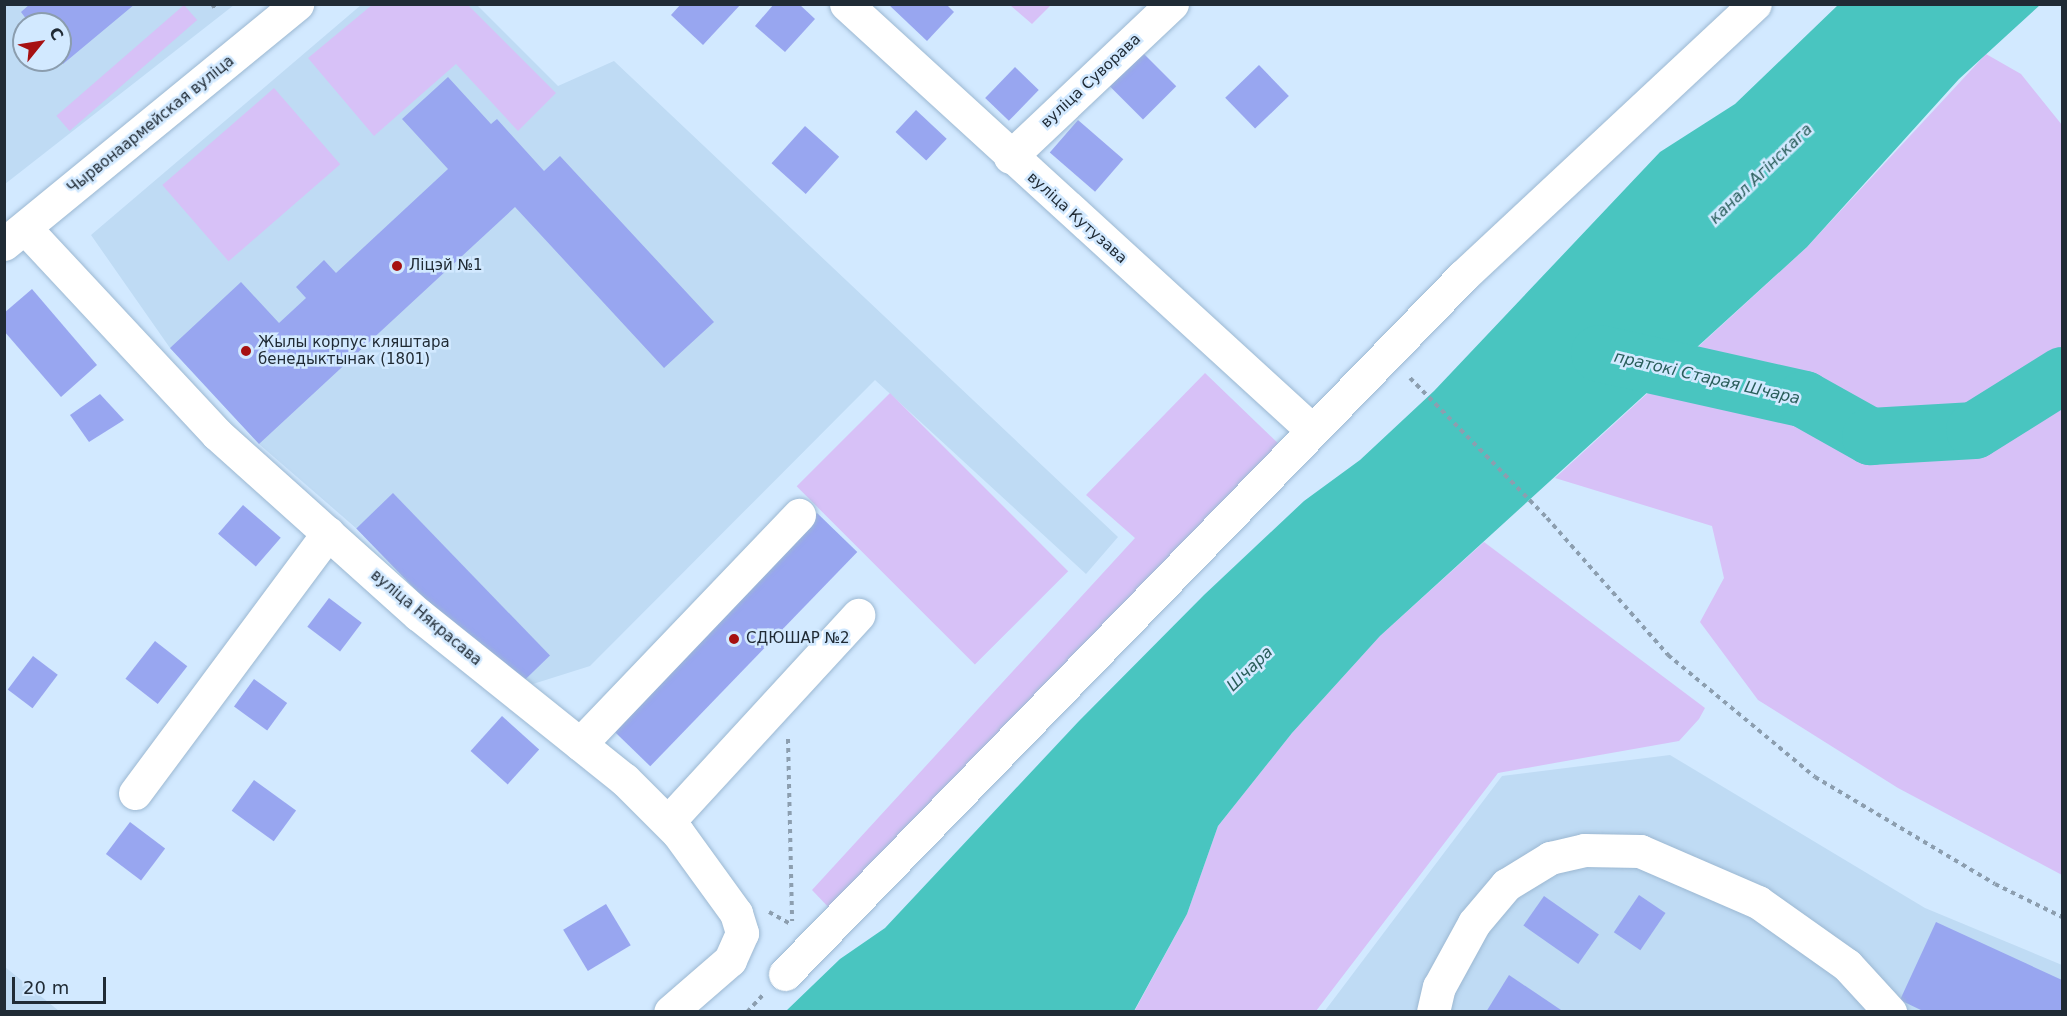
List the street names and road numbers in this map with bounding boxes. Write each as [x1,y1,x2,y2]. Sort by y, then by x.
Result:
street label: вуліца Суворава [1037,30,1145,132]
street label: Чырвонаармейская вуліца [64,52,238,198]
street label: вуліца Кутузава [1023,168,1131,268]
street label: вуліца Някрасава [367,566,485,670]

